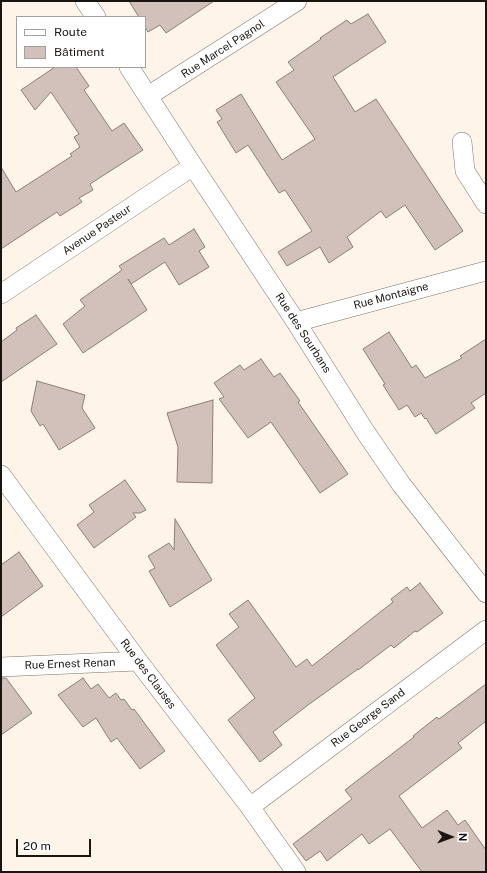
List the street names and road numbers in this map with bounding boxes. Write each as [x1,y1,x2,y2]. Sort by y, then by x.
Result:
street label: Rue Marcel Pagnol [179,17,267,81]
street label: Avenue Pasteur [60,202,134,258]
street label: Rue Montaigne [352,280,430,312]
street label: Rue des Sourbans [272,291,334,375]
street label: Rue des Clauses [117,636,179,712]
street label: Rue Ernest Renan [24,656,116,672]
street label: Rue George Sand [328,686,408,750]

